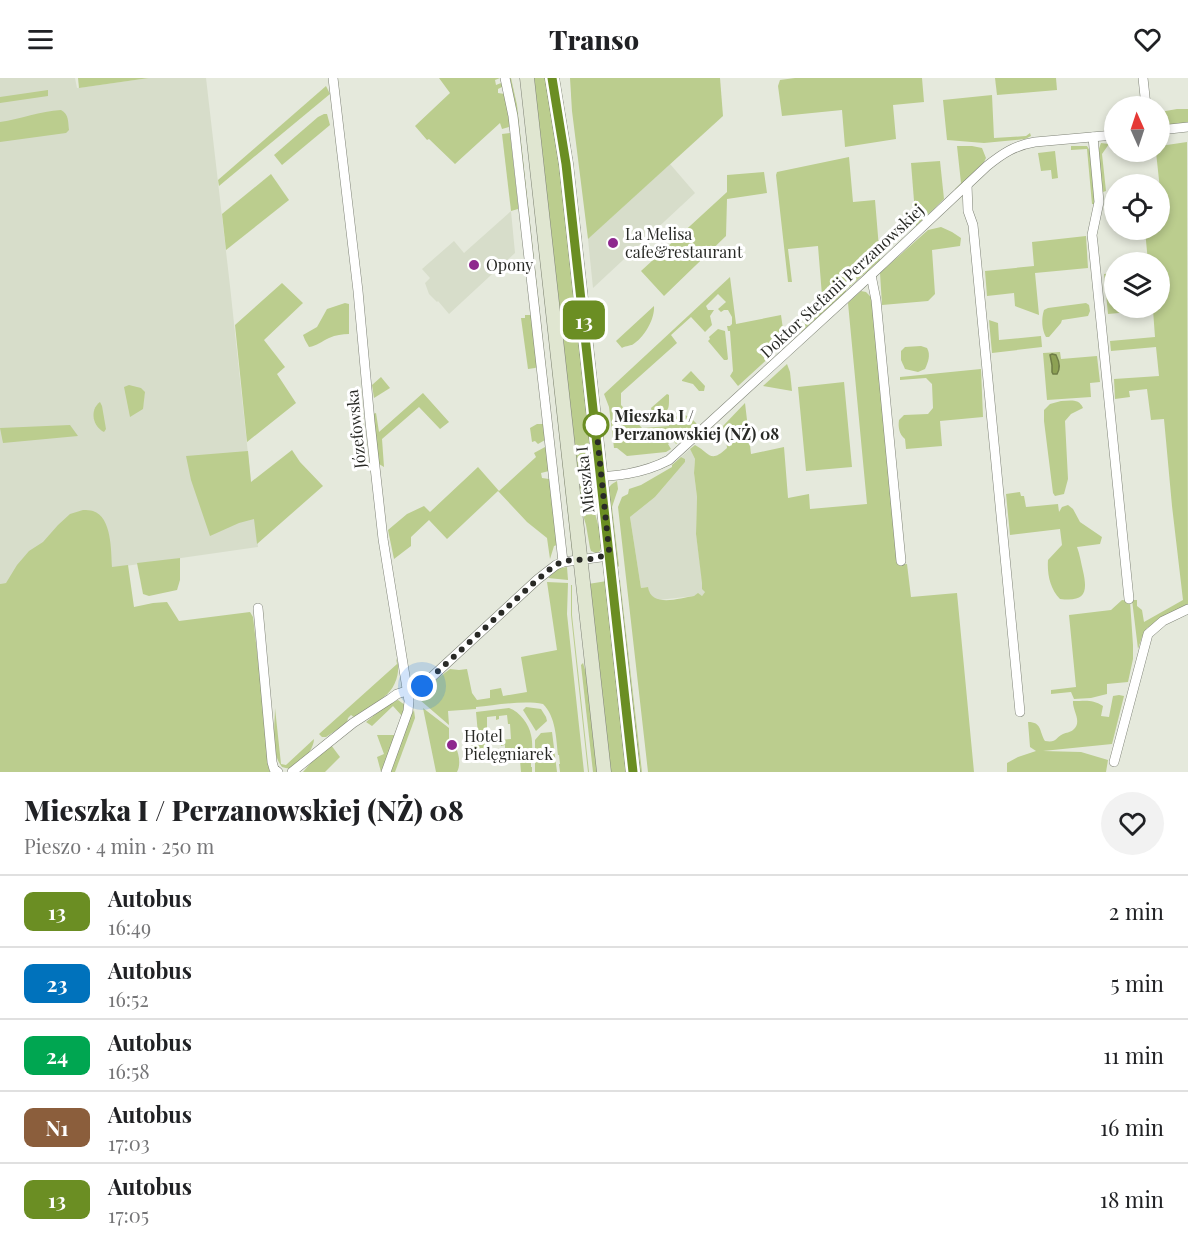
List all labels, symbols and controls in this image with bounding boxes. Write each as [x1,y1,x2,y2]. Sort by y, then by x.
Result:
text: Transo [549,21,639,57]
icon: menu [24,23,57,56]
icon: heart [1131,23,1164,56]
north arrow [1104,96,1170,162]
map controls [1104,96,1170,318]
button: locate [1104,174,1170,240]
street label: Doktor Stefanii Perzanowskiej [755,199,928,362]
place label: La Melisa cafe&restaurant [625,223,743,262]
marker: La Melisa cafe&restaurant [606,236,620,250]
button: layers [1104,252,1170,318]
place label: Opony [486,254,533,275]
marker: Opony [467,258,481,272]
line badge: 13 [557,300,611,340]
text: 13 [575,306,593,334]
street label: Józefowska [341,389,370,470]
place label: Mieszka I / Perzanowskiej (NŻ) 08 [614,405,779,444]
marker: Mieszka I / Perzanowskiej (NŻ) 08 [583,412,609,438]
street label: Mieszka I [571,445,598,515]
your location [407,671,437,701]
place label: Hotel Pielęgniarek [464,725,553,764]
marker: Hotel Pielęgniarek [445,738,459,752]
text: Mieszka I / Perzanowskiej (NŻ) 08 [24,791,464,828]
button: heart [1101,792,1164,855]
text: Pieszo · 4 min · 250 m [24,832,214,859]
text: Autobus [108,883,192,913]
text: 2 min [1109,896,1164,926]
text: 13 [48,897,66,925]
text: 16:49 [108,913,151,940]
text: Autobus [108,955,192,985]
text: 5 min [1111,968,1164,998]
text: 23 [46,969,68,997]
text: 16:52 [108,985,149,1012]
text: Autobus [108,1027,192,1057]
text: 11 min [1103,1040,1164,1070]
text: 24 [46,1041,68,1069]
text: 16:58 [108,1057,150,1084]
text: Autobus [108,1099,192,1129]
text: 16 min [1100,1112,1164,1142]
text: N1 [45,1113,69,1141]
text: 17:03 [108,1129,150,1156]
text: Autobus [108,1171,192,1201]
text: 18 min [1100,1184,1164,1214]
text: 13 [48,1185,66,1213]
text: 17:05 [108,1201,149,1228]

